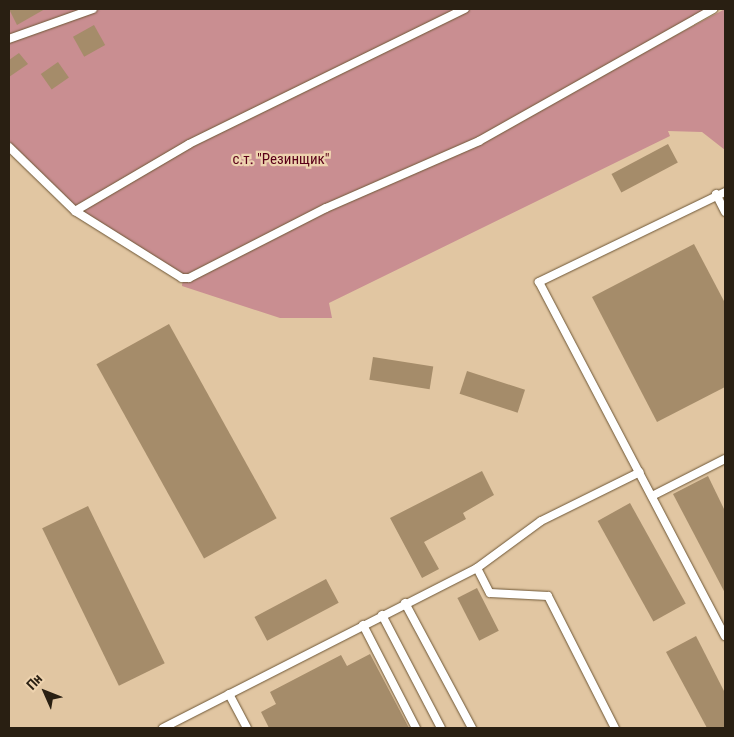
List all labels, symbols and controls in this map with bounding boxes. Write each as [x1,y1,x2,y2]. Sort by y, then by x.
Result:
park label: с.т. "Резинщик" [232,151,330,169]
north arrow [20,667,70,717]
text: Пн [23,670,45,693]

